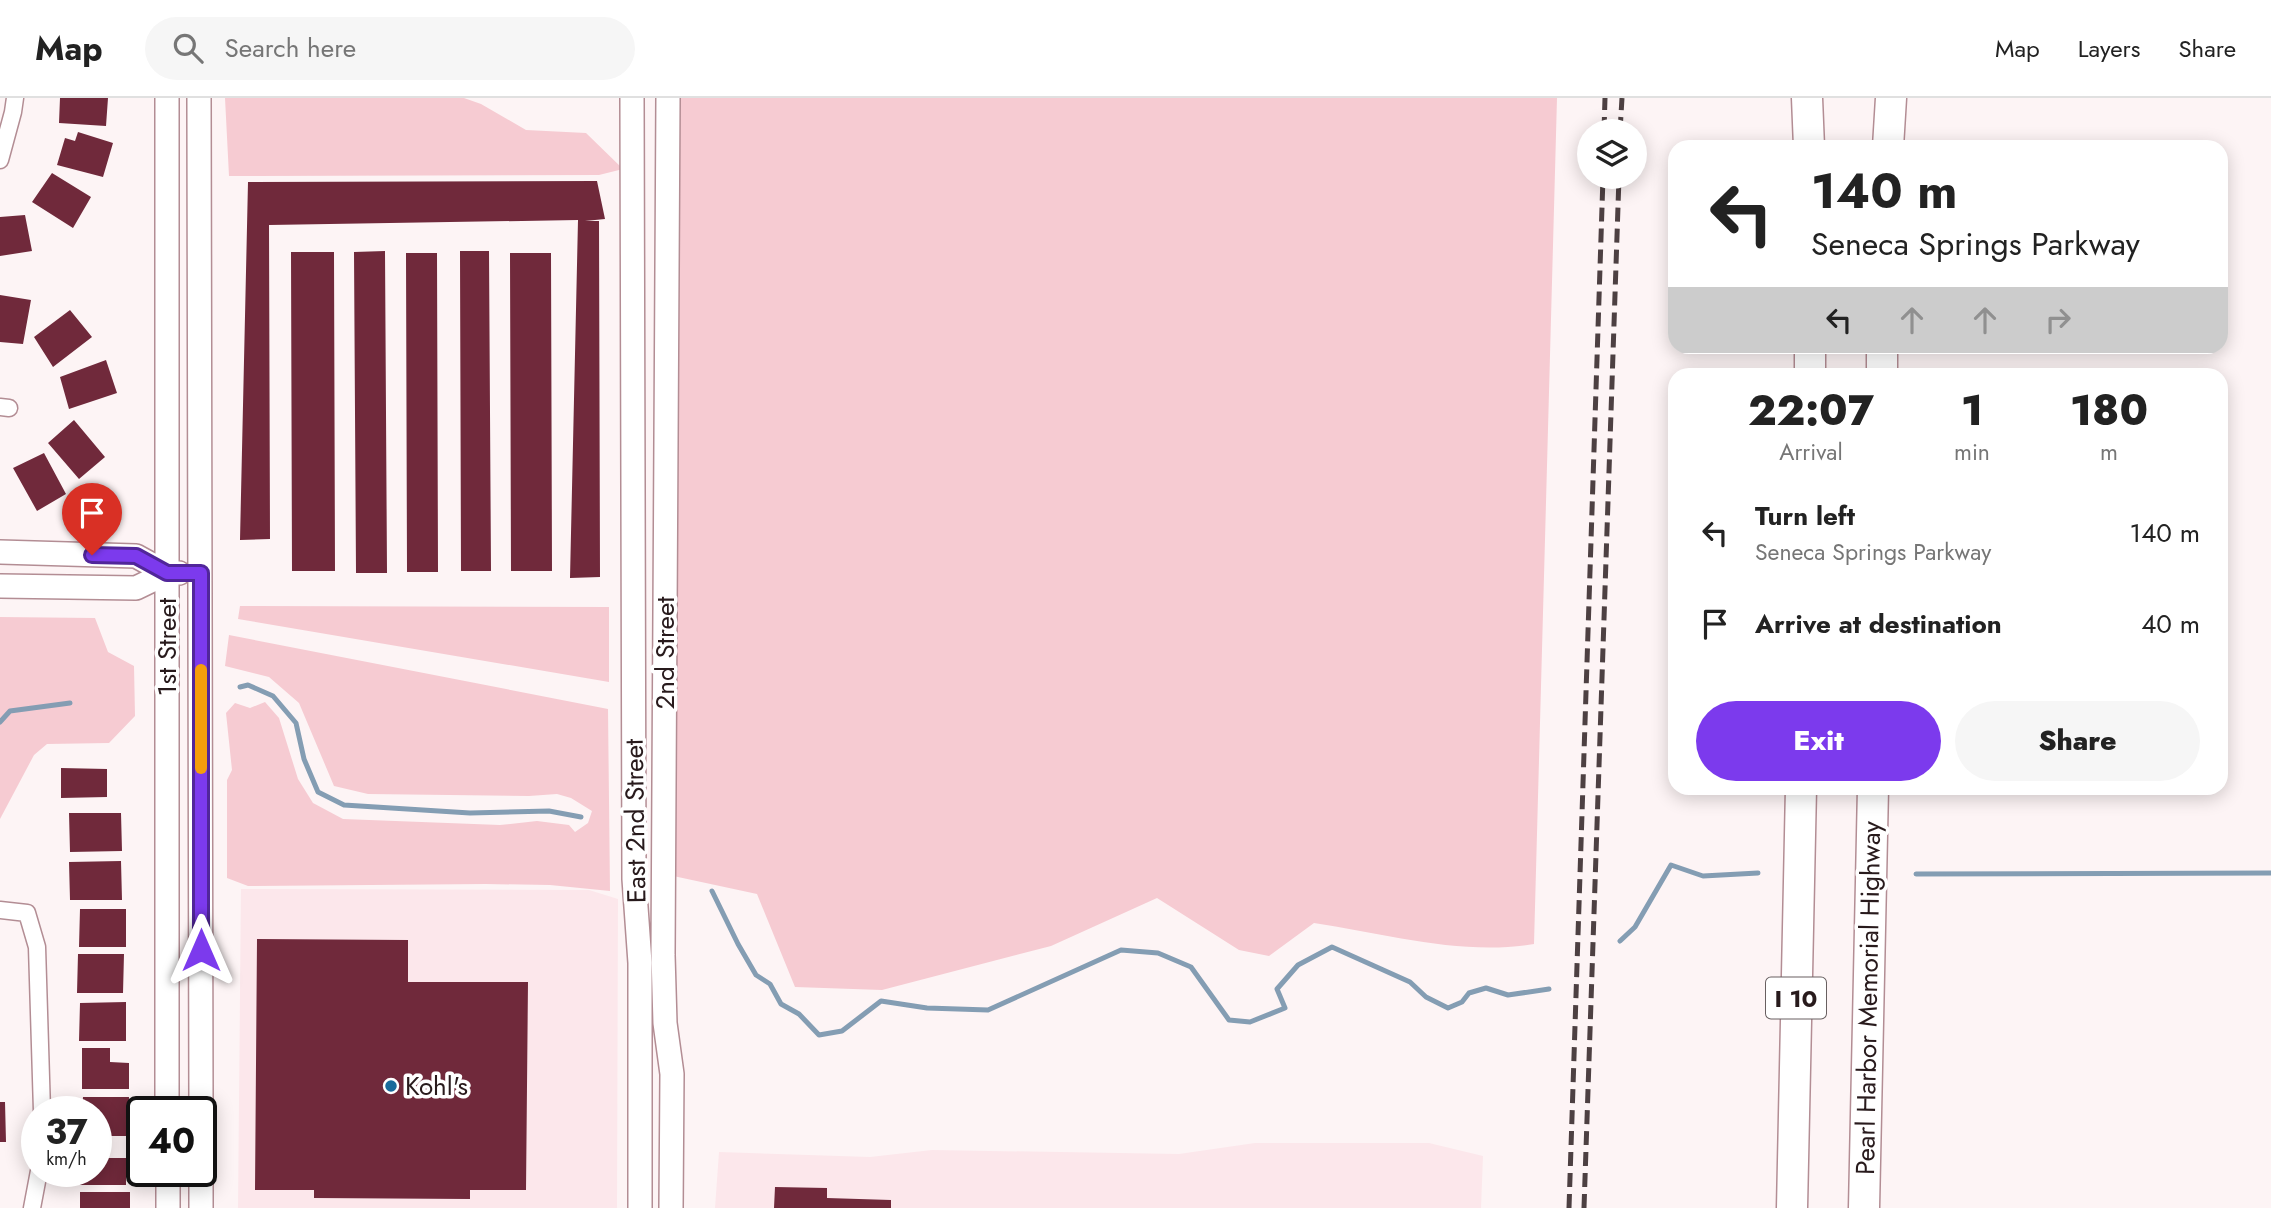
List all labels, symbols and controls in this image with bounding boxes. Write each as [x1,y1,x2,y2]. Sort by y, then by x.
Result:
search box [145,17,635,80]
text: Map [35,25,103,72]
icon: search [169,29,207,67]
text: Search here [225,29,356,67]
text: Map [1995,31,2040,66]
text: Layers [2078,31,2140,66]
text: Share [2178,31,2236,66]
map controls [1577,119,1647,189]
button: layers [1577,119,1647,189]
text: 140 m [1811,156,1957,226]
icon: left [1696,168,1787,259]
text: Seneca Springs Parkway [1811,221,2140,267]
icon: left [1820,301,1858,339]
icon: ahead [1893,301,1931,339]
icon: ahead [1966,301,2004,339]
icon: right [2039,301,2077,339]
text: 22:07 [1748,380,1874,441]
text: 1 [1961,380,1983,441]
text: 180 [2070,380,2148,441]
text: Arrival [1779,435,1843,469]
text: min [1954,435,1990,469]
text: m [2100,435,2118,469]
pin [62,483,122,555]
icon: arrive [73,494,111,532]
text: Turn left [1755,497,1855,535]
icon: left [1696,514,1734,552]
text: 140 m [2129,514,2200,552]
text: Seneca Springs Parkway [1755,535,1991,569]
street label: 2nd Street [646,596,684,710]
street label: 1st Street [148,597,186,696]
icon: arrive [1696,605,1734,643]
text: Arrive at destination [1755,605,2002,643]
text: 40 m [2141,605,2200,643]
button: Exit [1696,701,1941,781]
button: Share [1955,701,2200,781]
street label: East 2nd Street [615,738,655,904]
street label: Pearl Harbor Memorial Highway [1846,820,1890,1175]
position arrow [164,913,238,987]
road number: I 10 [1766,978,1826,1018]
place label: Kohl's [405,1067,468,1105]
marker: Kohl's [383,1078,399,1094]
speed limit sign: 40 [126,1096,217,1187]
text: 37 [45,1107,88,1157]
text: km/h [46,1146,87,1172]

